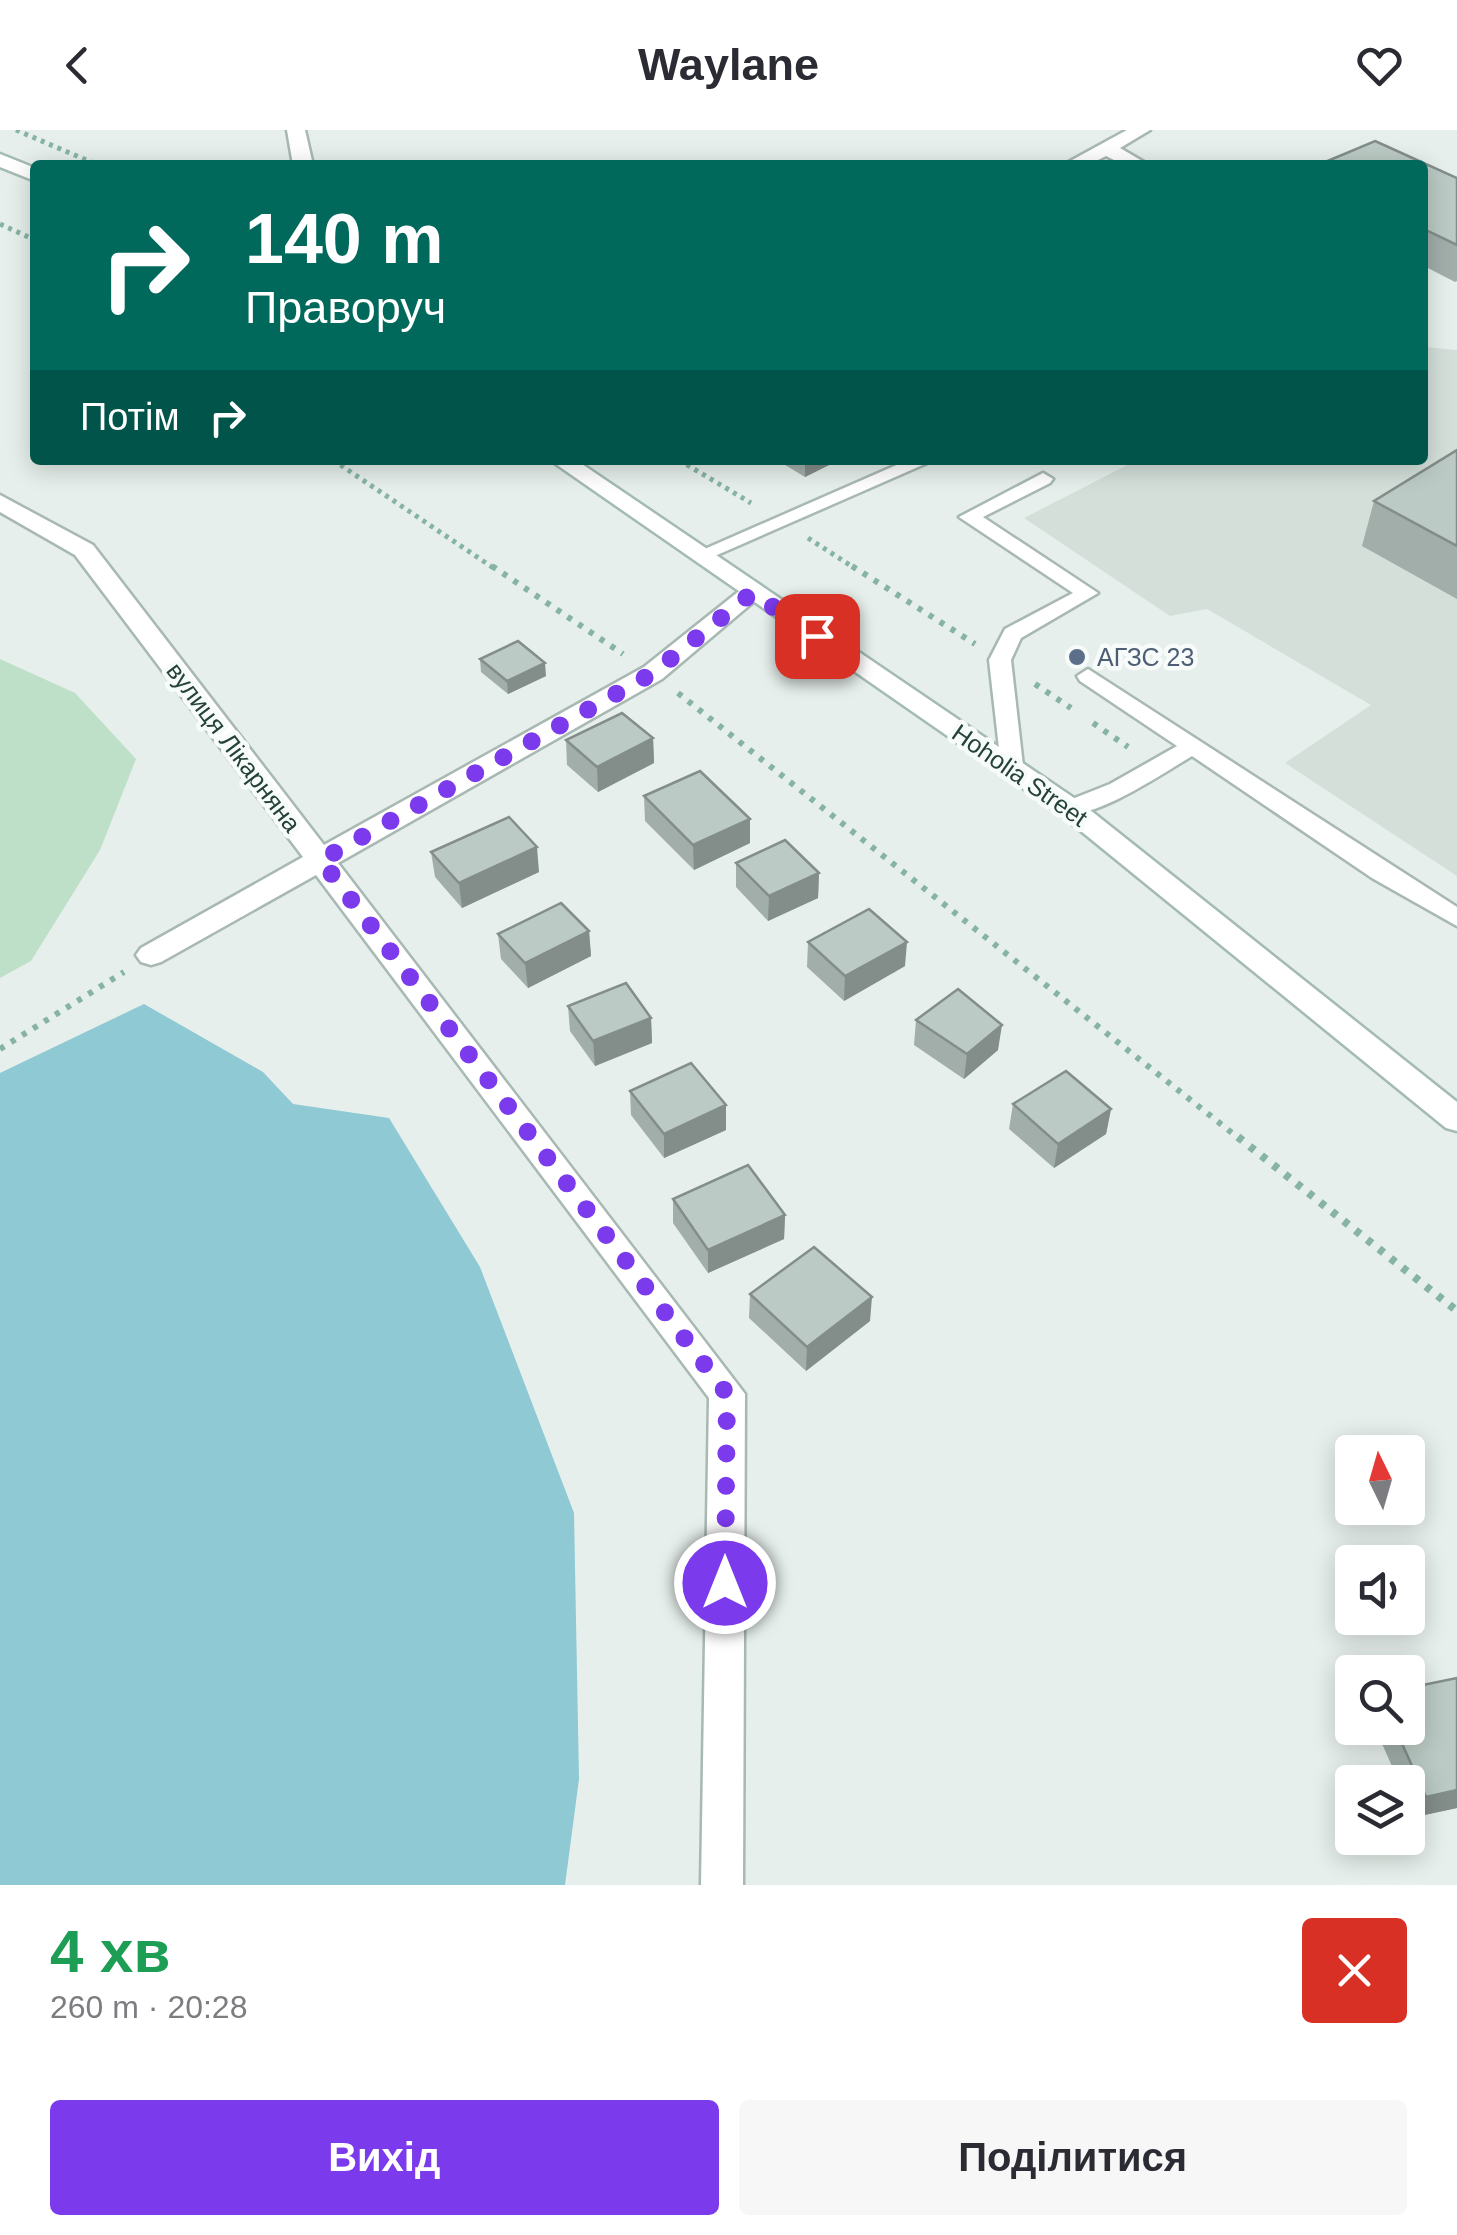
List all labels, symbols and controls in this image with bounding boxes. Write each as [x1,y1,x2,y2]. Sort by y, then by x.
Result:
icon: back [50,38,105,93]
icon: heart [1352,38,1407,93]
text: Waylane [638,39,819,90]
icon: right [80,200,210,330]
text: 140 m [245,200,443,278]
text: Праворуч [245,282,446,333]
icon: right [200,390,255,445]
text: Потім [80,396,180,438]
pin [775,594,860,679]
icon: arrive [790,609,845,664]
place label: АГЗС 23 [1097,643,1194,671]
marker: АГЗС 23 [1066,646,1088,668]
street label: вулиця Лікарняна [161,657,307,837]
street label: Hoholia Street [947,718,1093,832]
north arrow [1335,1435,1425,1525]
map controls [1335,1435,1425,1855]
position arrow [673,1531,777,1635]
button: sound [1335,1545,1425,1635]
button: search [1335,1655,1425,1745]
button: layers [1335,1765,1425,1855]
text: 4 хв [50,1918,170,1985]
button: close [1302,1918,1407,2023]
text: 260 m · 20:28 [50,1989,247,2025]
button: Вихід [50,2100,719,2215]
button: Поділитися [739,2100,1407,2215]

